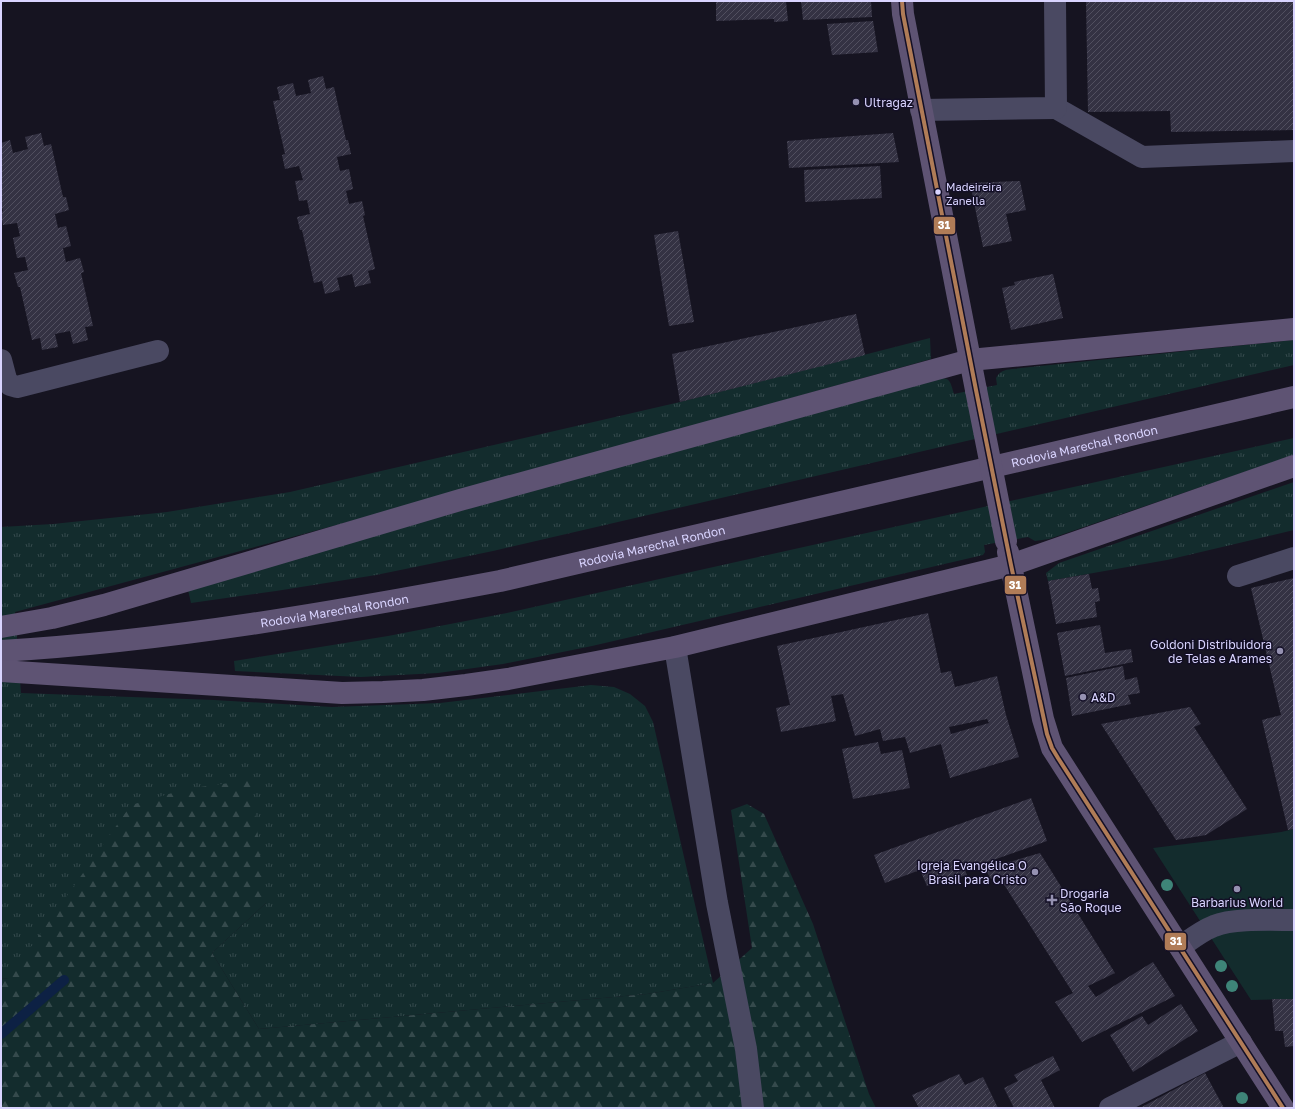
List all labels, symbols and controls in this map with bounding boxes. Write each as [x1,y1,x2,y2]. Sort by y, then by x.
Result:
place label: Ultragaz [864,95,913,110]
marker: Ultragaz [851,97,861,107]
place label: Madeireira Zanella [946,180,1002,207]
marker: Madeireira Zanella [933,187,943,197]
line badge: 31 [933,216,956,235]
text: 31 [938,218,951,231]
street label: Rodovia Marechal Rondon [1009,421,1159,470]
street label: Rodovia Marechal Rondon [577,522,727,570]
line badge: 31 [1004,575,1027,595]
text: 31 [1009,578,1022,591]
street label: Rodovia Marechal Rondon [259,590,410,630]
place label: Goldoni Distribuidora de Telas e Arames [1150,637,1272,666]
marker: Goldoni Distribuidora de Telas e Arames [1275,646,1285,656]
place label: A&D [1091,690,1115,705]
marker: A&D [1078,692,1088,702]
place label: Igreja Evangélica O Brasil para Cristo [917,858,1027,887]
marker: Igreja Evangélica O Brasil para Cristo [1030,867,1040,877]
marker: Barbarius World [1232,884,1242,894]
place label: Drogaria São Roque [1060,886,1122,915]
marker: Drogaria São Roque [1047,895,1057,905]
place label: Barbarius World [1191,895,1283,910]
line badge: 31 [1164,932,1187,951]
text: 31 [1170,934,1183,947]

